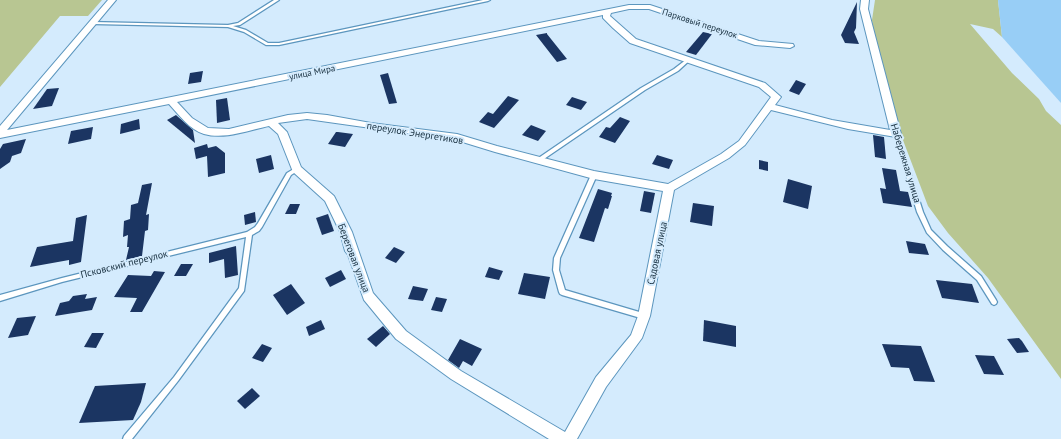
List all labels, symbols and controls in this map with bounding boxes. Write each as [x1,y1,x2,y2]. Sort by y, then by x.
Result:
street label: Парковый переулок [661,6,740,41]
street label: улица Мира [288,62,336,82]
street label: переулок Энергетиков [366,119,464,147]
street label: Набережная улица [888,122,924,204]
street label: Садовая улица [644,220,670,286]
street label: Береговая улица [335,222,373,294]
street label: Псковский переулок [79,247,169,281]

